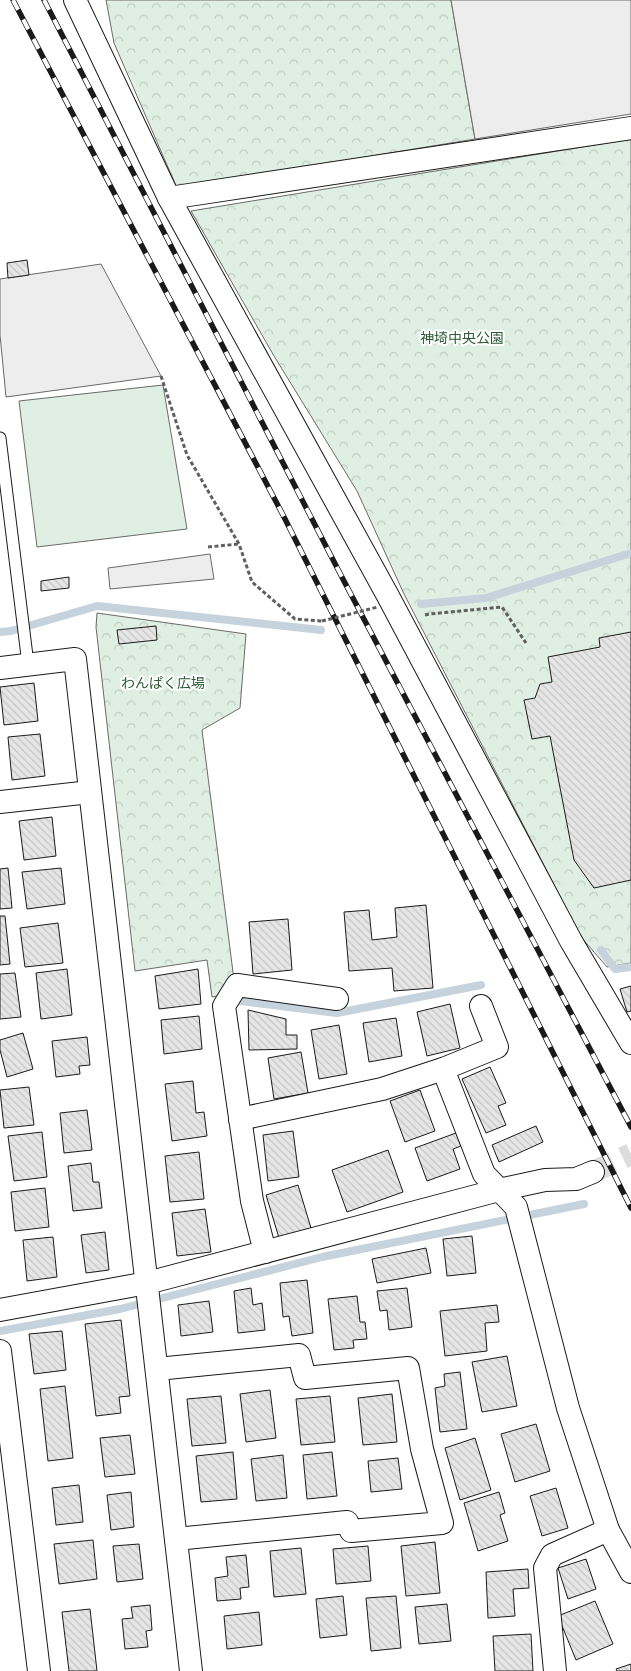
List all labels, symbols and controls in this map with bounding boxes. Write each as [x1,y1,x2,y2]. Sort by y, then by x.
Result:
park label: 神埼中央公園 [420,330,504,346]
park label: わんぱく広場 [121,675,205,691]

